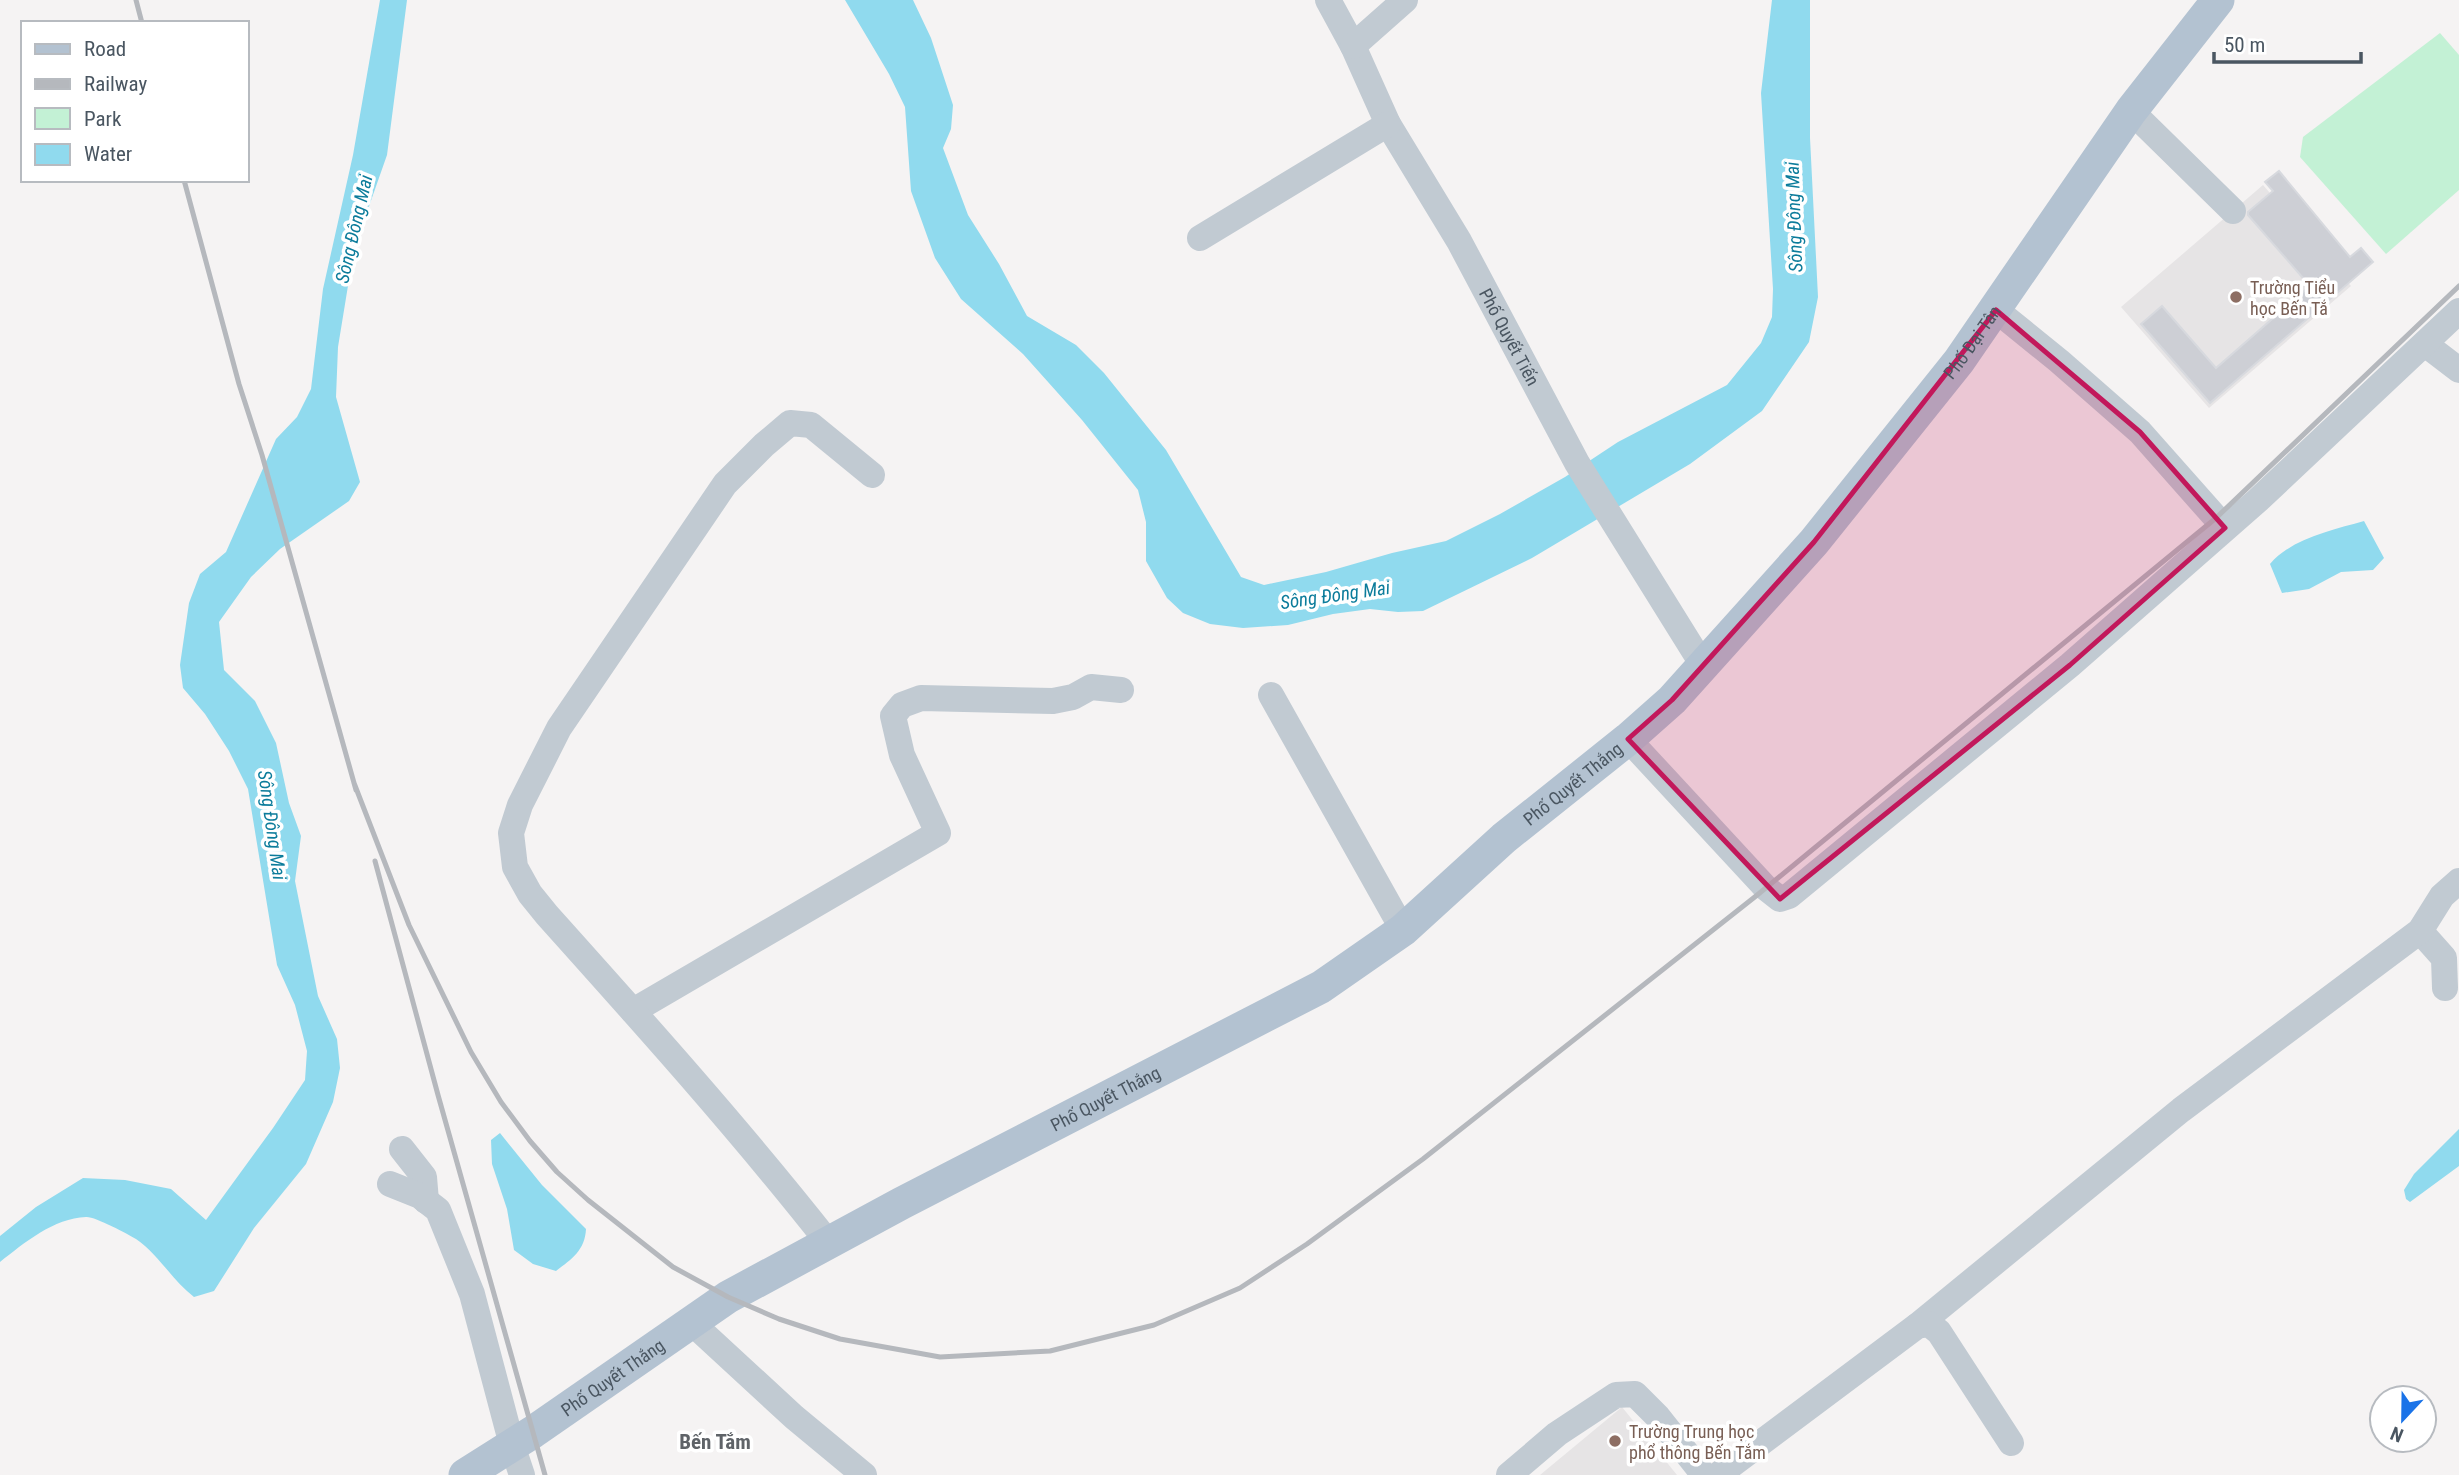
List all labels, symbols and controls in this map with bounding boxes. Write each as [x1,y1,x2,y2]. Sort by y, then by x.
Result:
legend [21,21,248,182]
scale bar [2214,21,2361,65]
text: 50 m [2224,33,2265,57]
text: Road [84,37,126,61]
text: Railway [84,72,147,96]
text: Park [84,107,122,131]
text: Water [84,142,132,166]
water label: Sông Đông Mai [1781,161,1807,273]
water label: Sông Đông Mai [330,172,378,285]
place label: Trường Tiểu học Bến Tắ [2250,277,2335,319]
street label: Phố Quyết Tiến [1475,284,1544,389]
marker: Trường Tiểu học Bến Tắ [2228,289,2244,305]
street label: Phố Đại Tân [1939,301,2005,383]
water label: Sông Đông Mai [1279,576,1392,614]
street label: Phố Quyết Thắng [1519,737,1626,829]
water label: Sông Đông Mai [253,769,291,882]
street label: Phố Quyết Thắng [1047,1061,1164,1135]
street label: Phố Quyết Thắng [557,1334,668,1420]
north arrow [2368,1384,2438,1454]
place label: Trường Trung học phổ thông Bến Tắm [1629,1421,1766,1463]
text: N [2387,1421,2407,1447]
district label: Bến Tắm [679,1430,751,1454]
marker: Trường Trung học phổ thông Bến Tắm [1607,1433,1623,1449]

